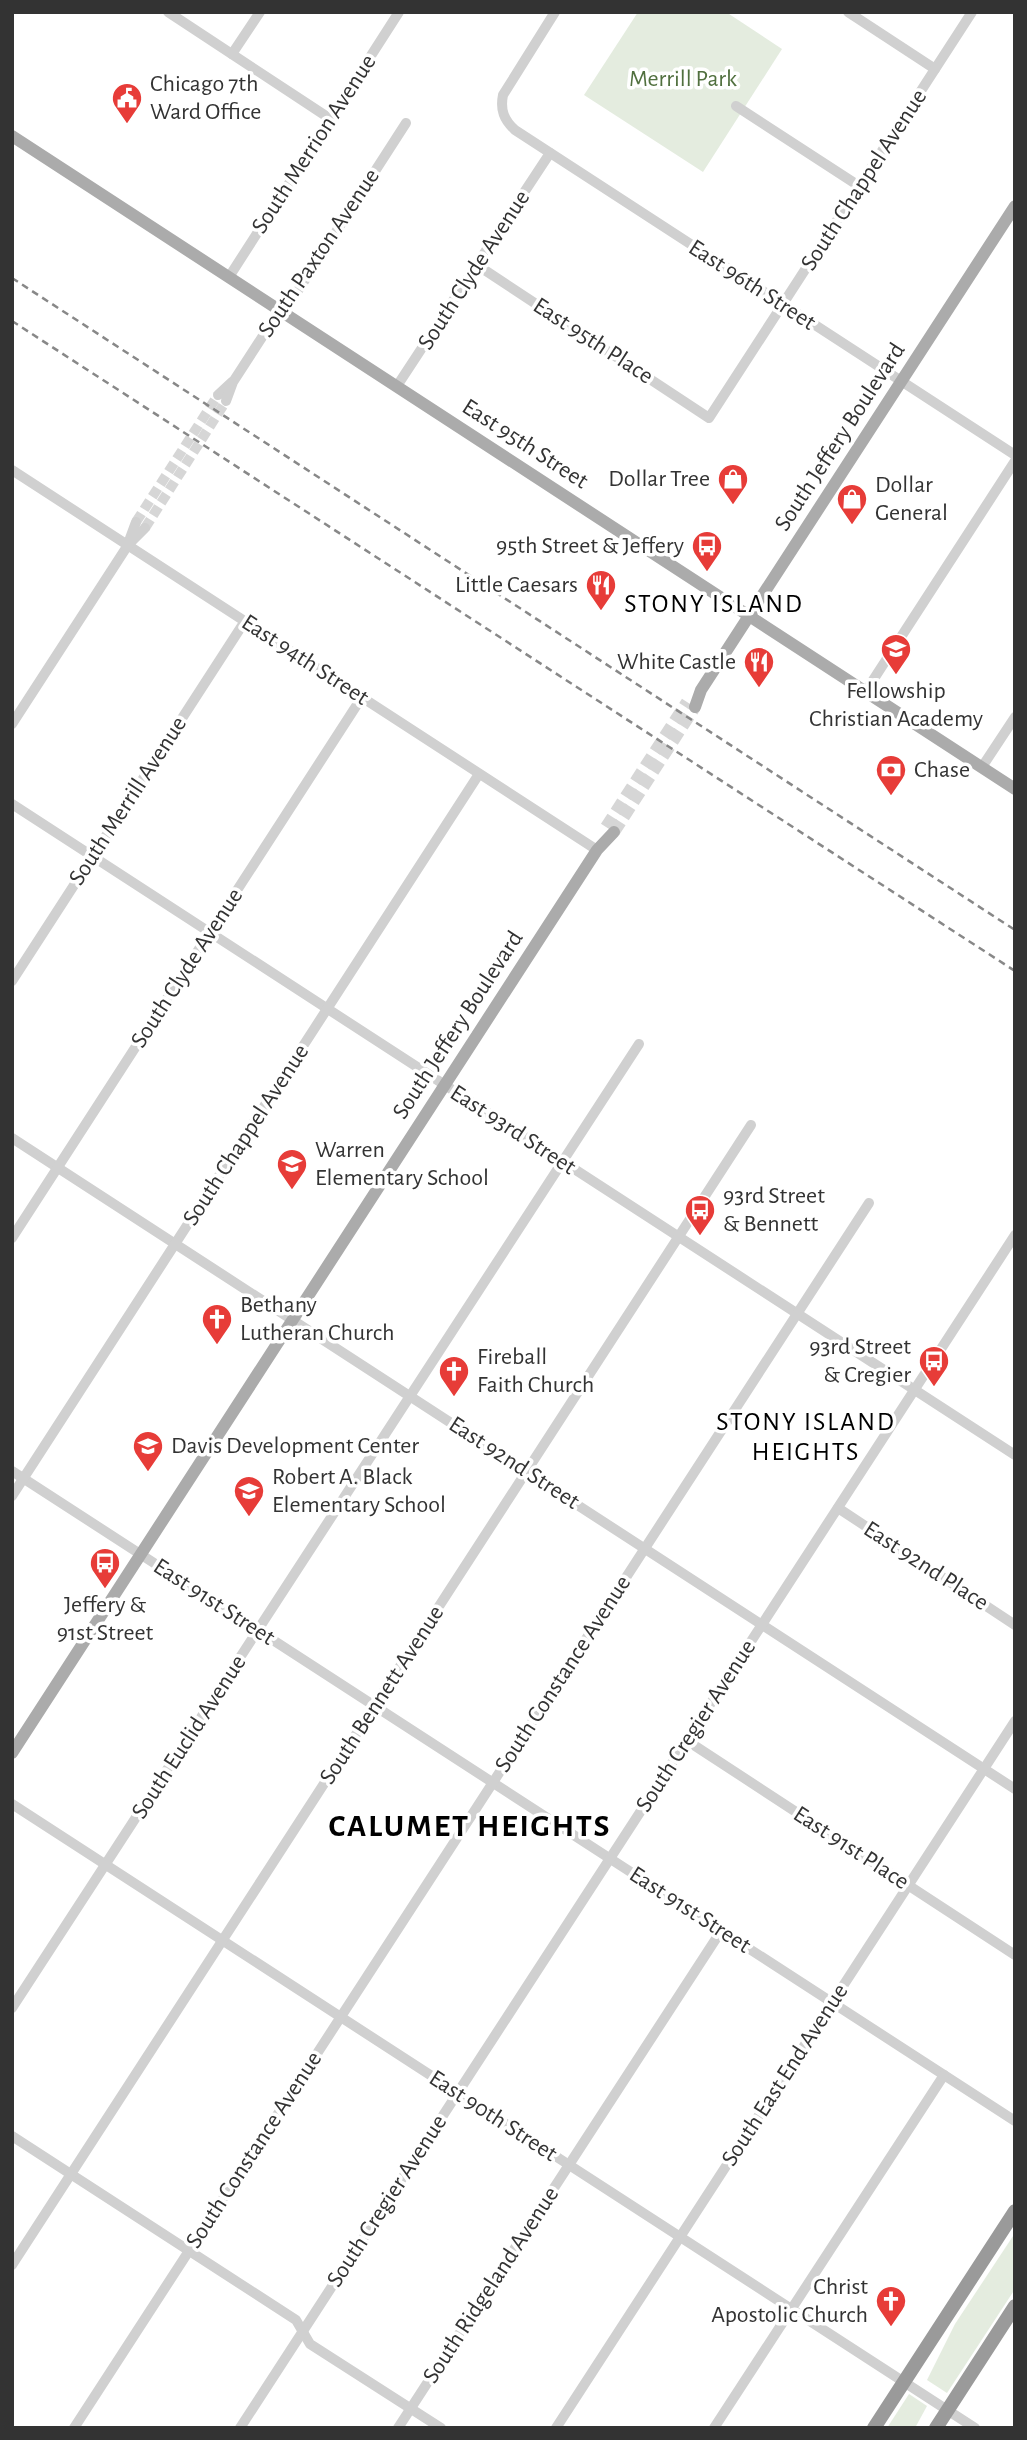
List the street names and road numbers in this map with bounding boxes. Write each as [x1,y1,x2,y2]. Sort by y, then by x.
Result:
street label: South Merrion Avenue [247,50,381,238]
street label: South Chappel Avenue [797,85,931,275]
street label: South Paxton Avenue [254,164,384,342]
street label: South Clyde Avenue [414,186,534,354]
street label: East 96th Street [684,235,820,335]
street label: East 95th Place [529,293,657,389]
street label: South Jeffery Boulevard [770,339,910,535]
street label: East 95th Street [458,395,592,494]
street label: East 94th Street [237,610,373,710]
street label: South Merrill Avenue [65,712,191,890]
street label: South Clyde Avenue [127,884,247,1052]
street label: South Jeffery Boulevard [388,927,528,1123]
street label: South Chappel Avenue [179,1040,313,1230]
street label: East 93rd Street [446,1081,580,1180]
street label: East 92nd Street [444,1412,584,1514]
street label: East 92nd Place [859,1517,993,1615]
street label: East 91st Street [149,1554,279,1650]
street label: South Constance Avenue [491,1571,635,1777]
street label: South Bennett Avenue [315,1601,449,1789]
street label: South Cregier Avenue [632,1636,760,1816]
street label: South Euclid Avenue [127,1651,251,1823]
street label: East 91st Place [789,1802,913,1894]
street label: East 91st Street [625,1862,755,1958]
street label: South East End Avenue [717,1980,853,2170]
street label: South Constance Avenue [182,2047,326,2253]
street label: East 90th Street [425,2066,562,2166]
street label: South Cregier Avenue [323,2111,451,2291]
street label: South Ridgeland Avenue [419,2183,563,2387]

